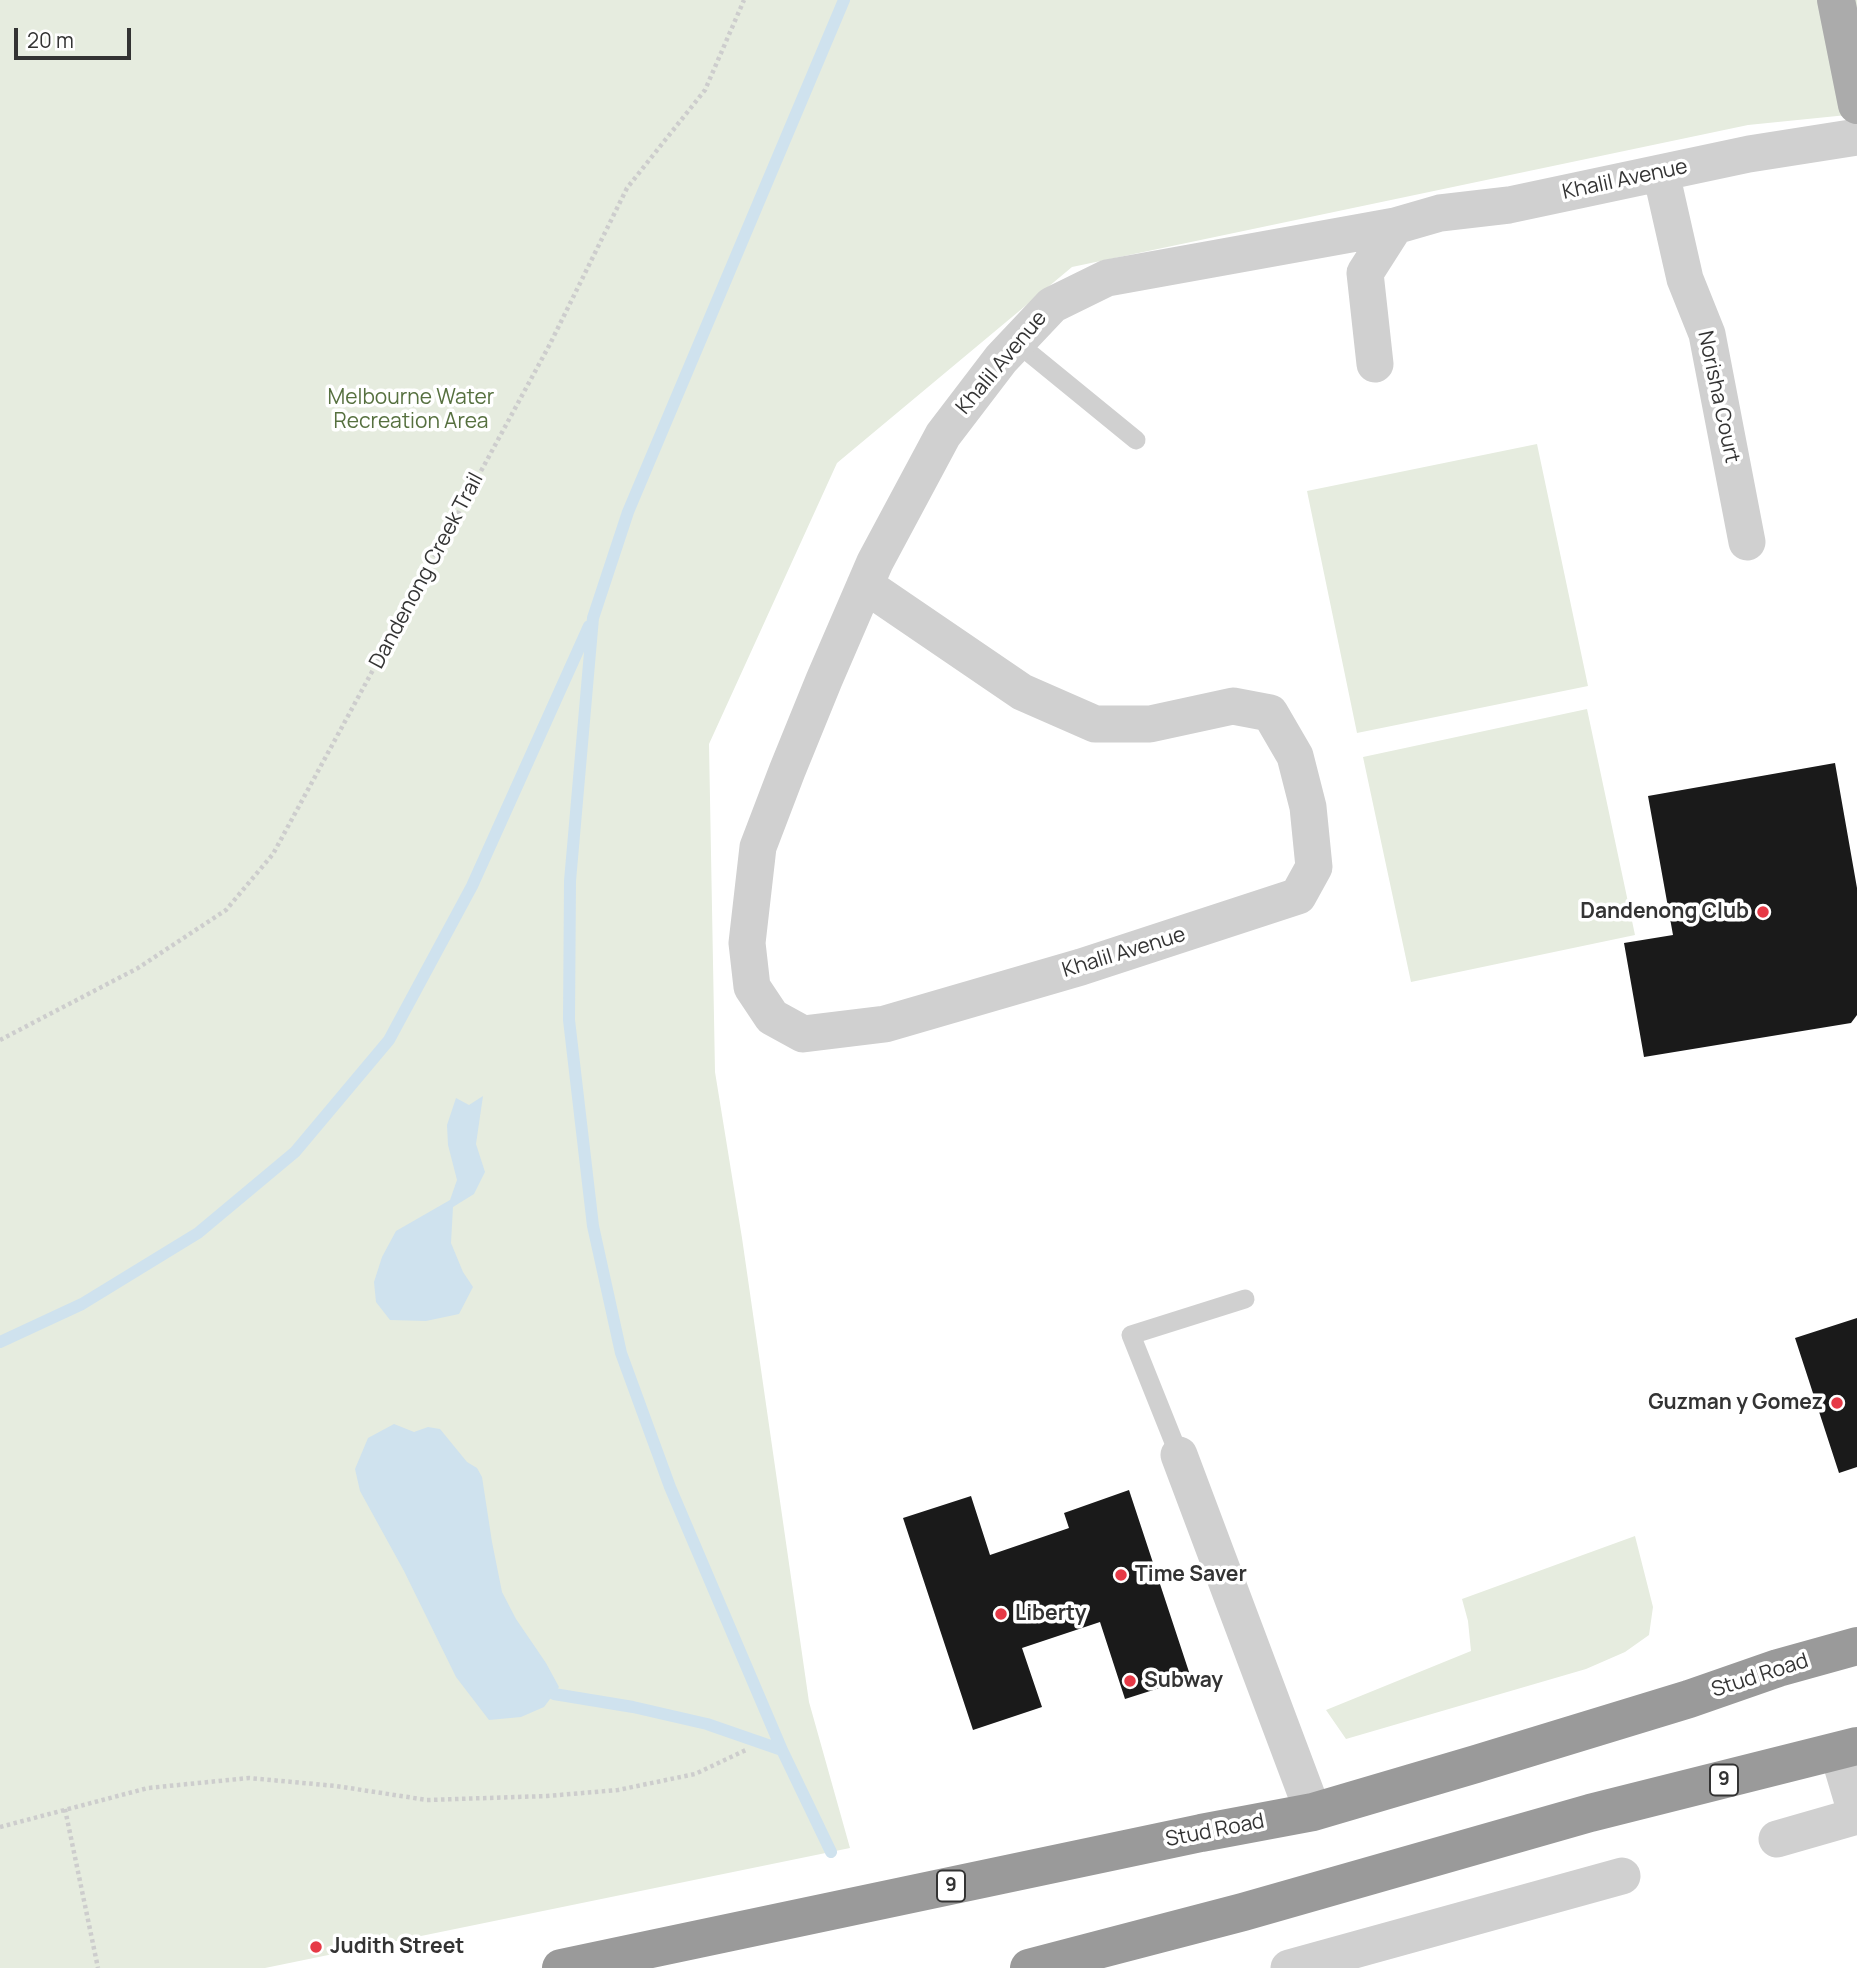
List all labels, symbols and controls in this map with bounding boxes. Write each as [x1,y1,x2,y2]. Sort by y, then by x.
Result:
scale bar [18,14,135,58]
text: 20 m [27,26,74,54]
street label: Khalil Avenue [1560,154,1690,206]
street label: Khalil Avenue [951,306,1053,420]
street label: Norisha Court [1692,329,1744,465]
park label: Melbourne Water Recreation Area [328,385,494,435]
street label: Dandenong Creek Trail [365,469,489,673]
place label: Dandenong Club [1580,899,1749,925]
marker: Dandenong Club [1755,904,1771,920]
street label: Khalil Avenue [1059,922,1189,984]
place label: Guzman y Gomez [1648,1390,1823,1416]
marker: Guzman y Gomez [1829,1395,1845,1411]
place label: Time Saver [1135,1562,1247,1588]
marker: Time Saver [1113,1567,1129,1583]
place label: Liberty [1015,1601,1087,1627]
marker: Liberty [993,1606,1009,1622]
street label: Stud Road [1708,1649,1812,1703]
place label: Subway [1144,1668,1223,1694]
marker: Subway [1122,1673,1138,1689]
road number: 9 [1710,1764,1738,1796]
street label: Stud Road [1163,1809,1267,1853]
road number: 9 [937,1870,965,1902]
place label: Judith Street [330,1934,464,1960]
marker: Judith Street [308,1939,324,1955]

